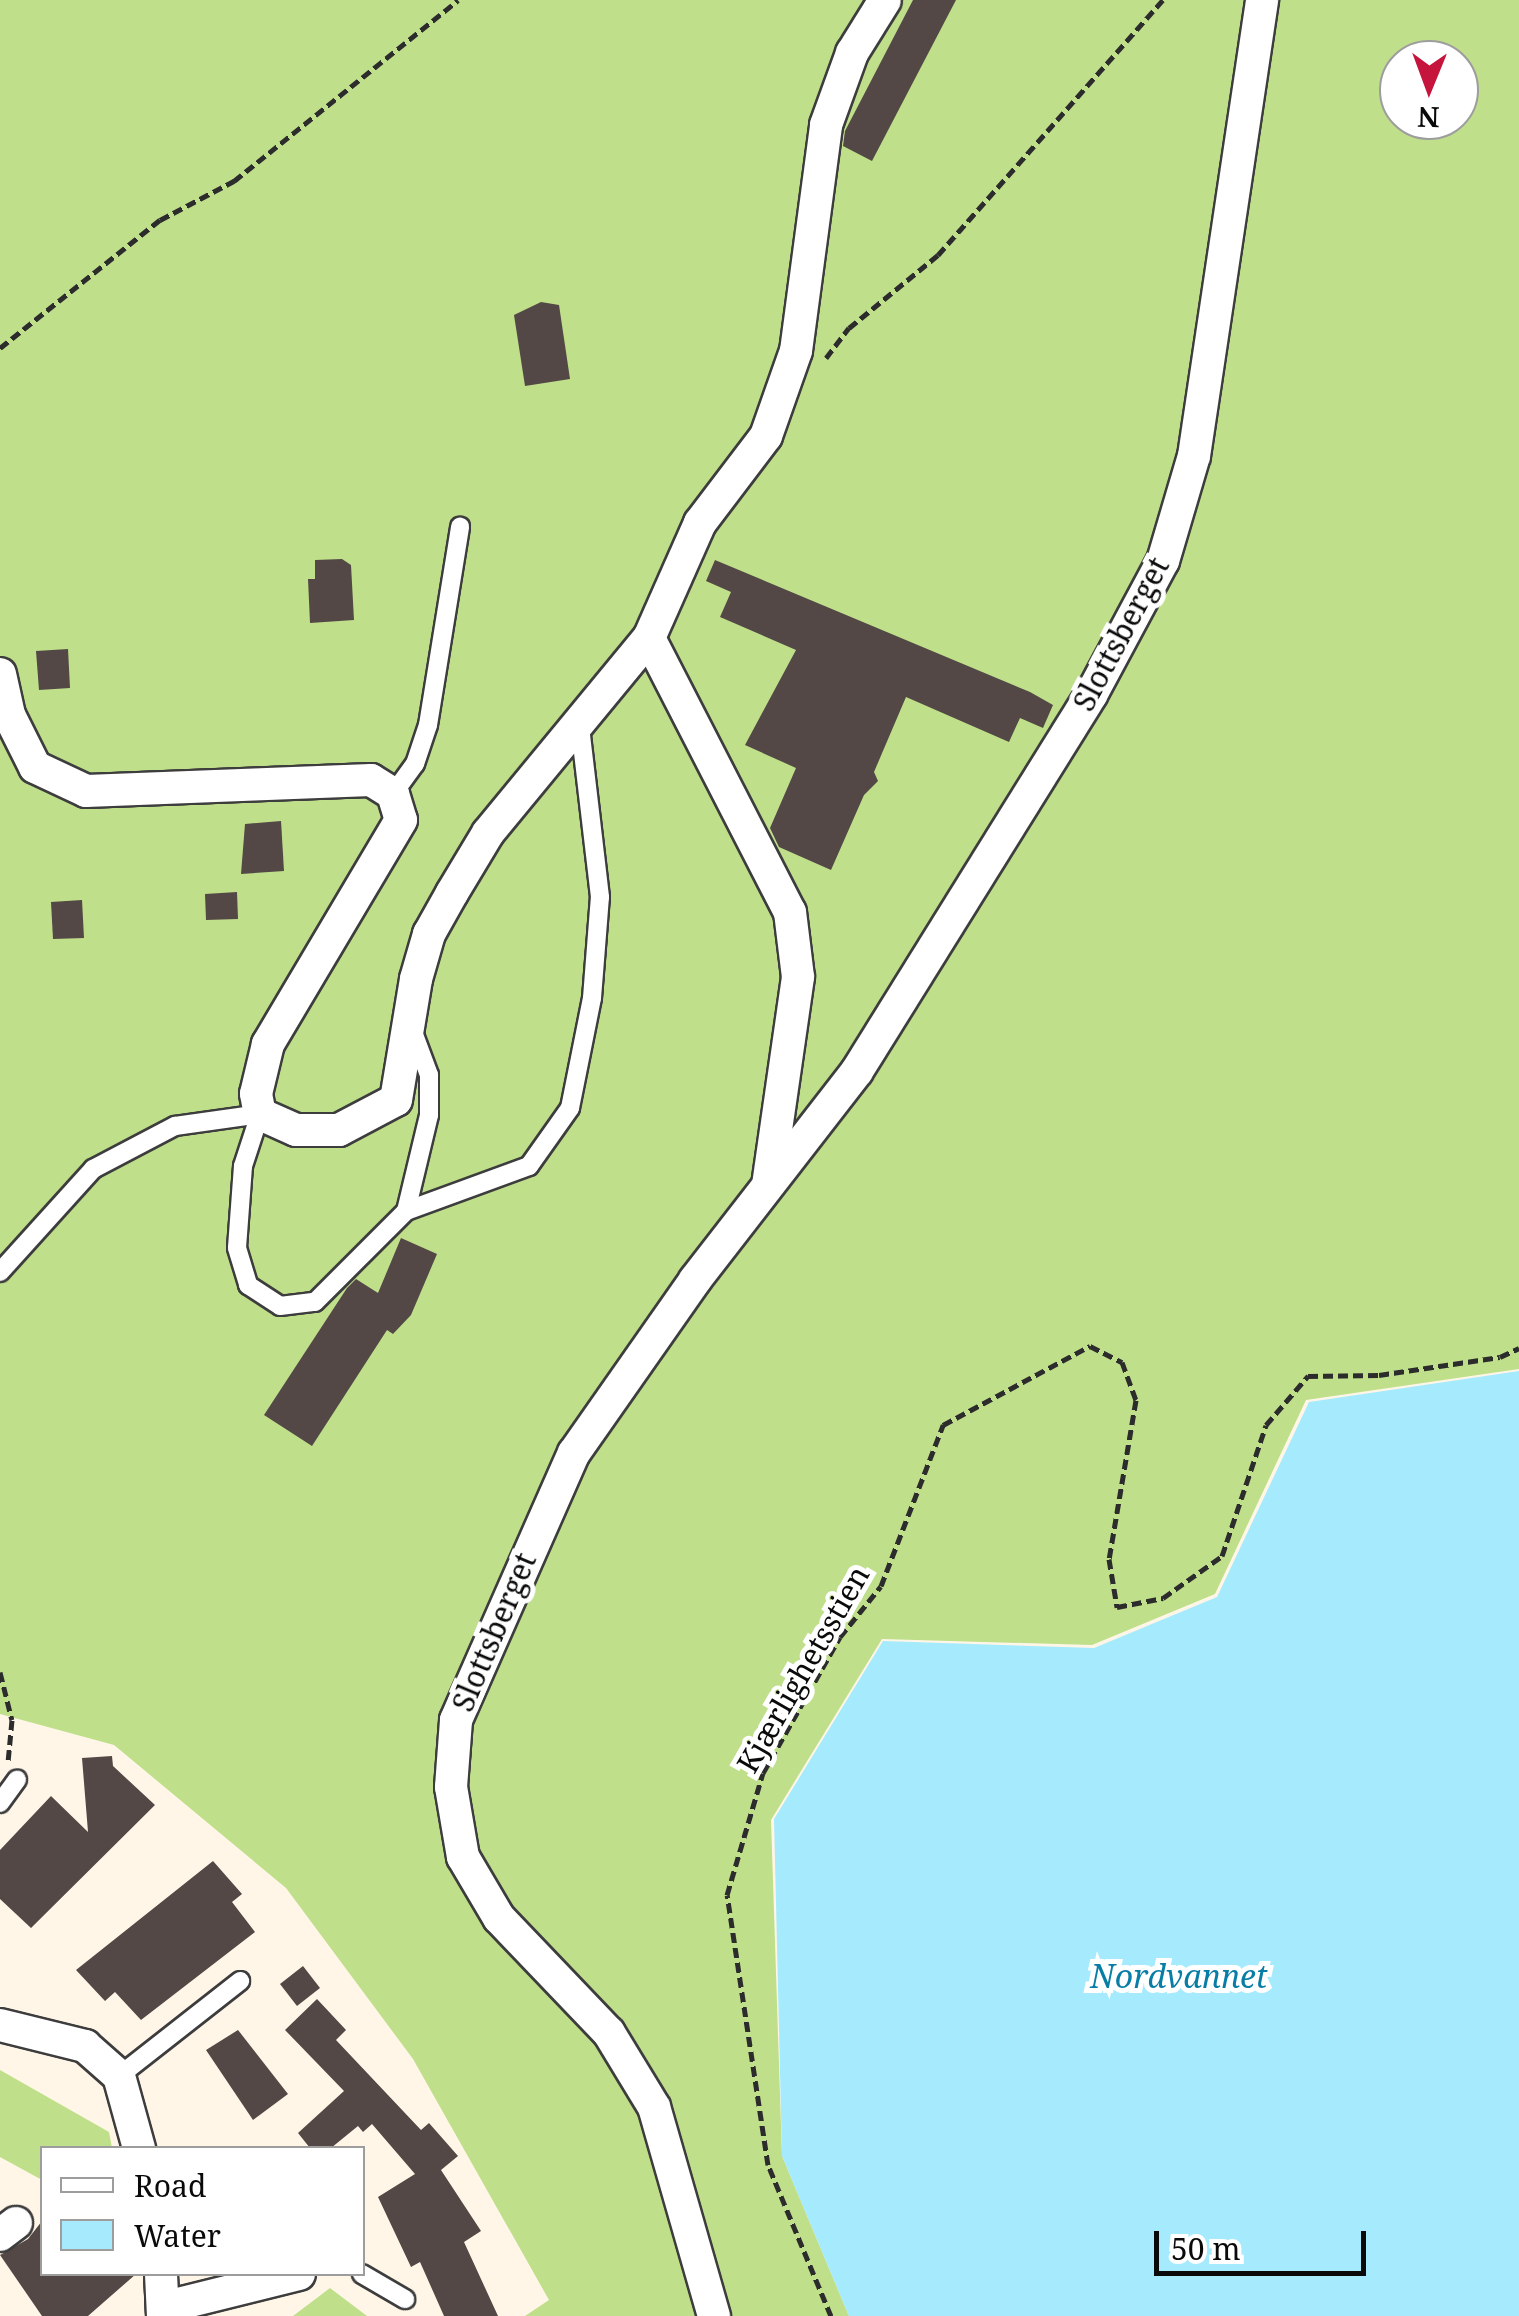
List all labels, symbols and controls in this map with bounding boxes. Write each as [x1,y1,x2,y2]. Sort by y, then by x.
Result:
north arrow [1379,40,1479,140]
text: N [1417,99,1440,137]
street label: Slottsberget [1065,551,1177,717]
street label: Slottsberget [444,1547,544,1717]
street label: Kjærlighetsstien [729,1559,877,1779]
water label: Nordvannet [1090,1957,1268,1995]
legend [40,2146,365,2276]
text: Road [134,2165,206,2206]
scale bar [1159,2211,1372,2273]
text: Water [134,2215,221,2256]
text: 50 m [1171,2228,1241,2269]

